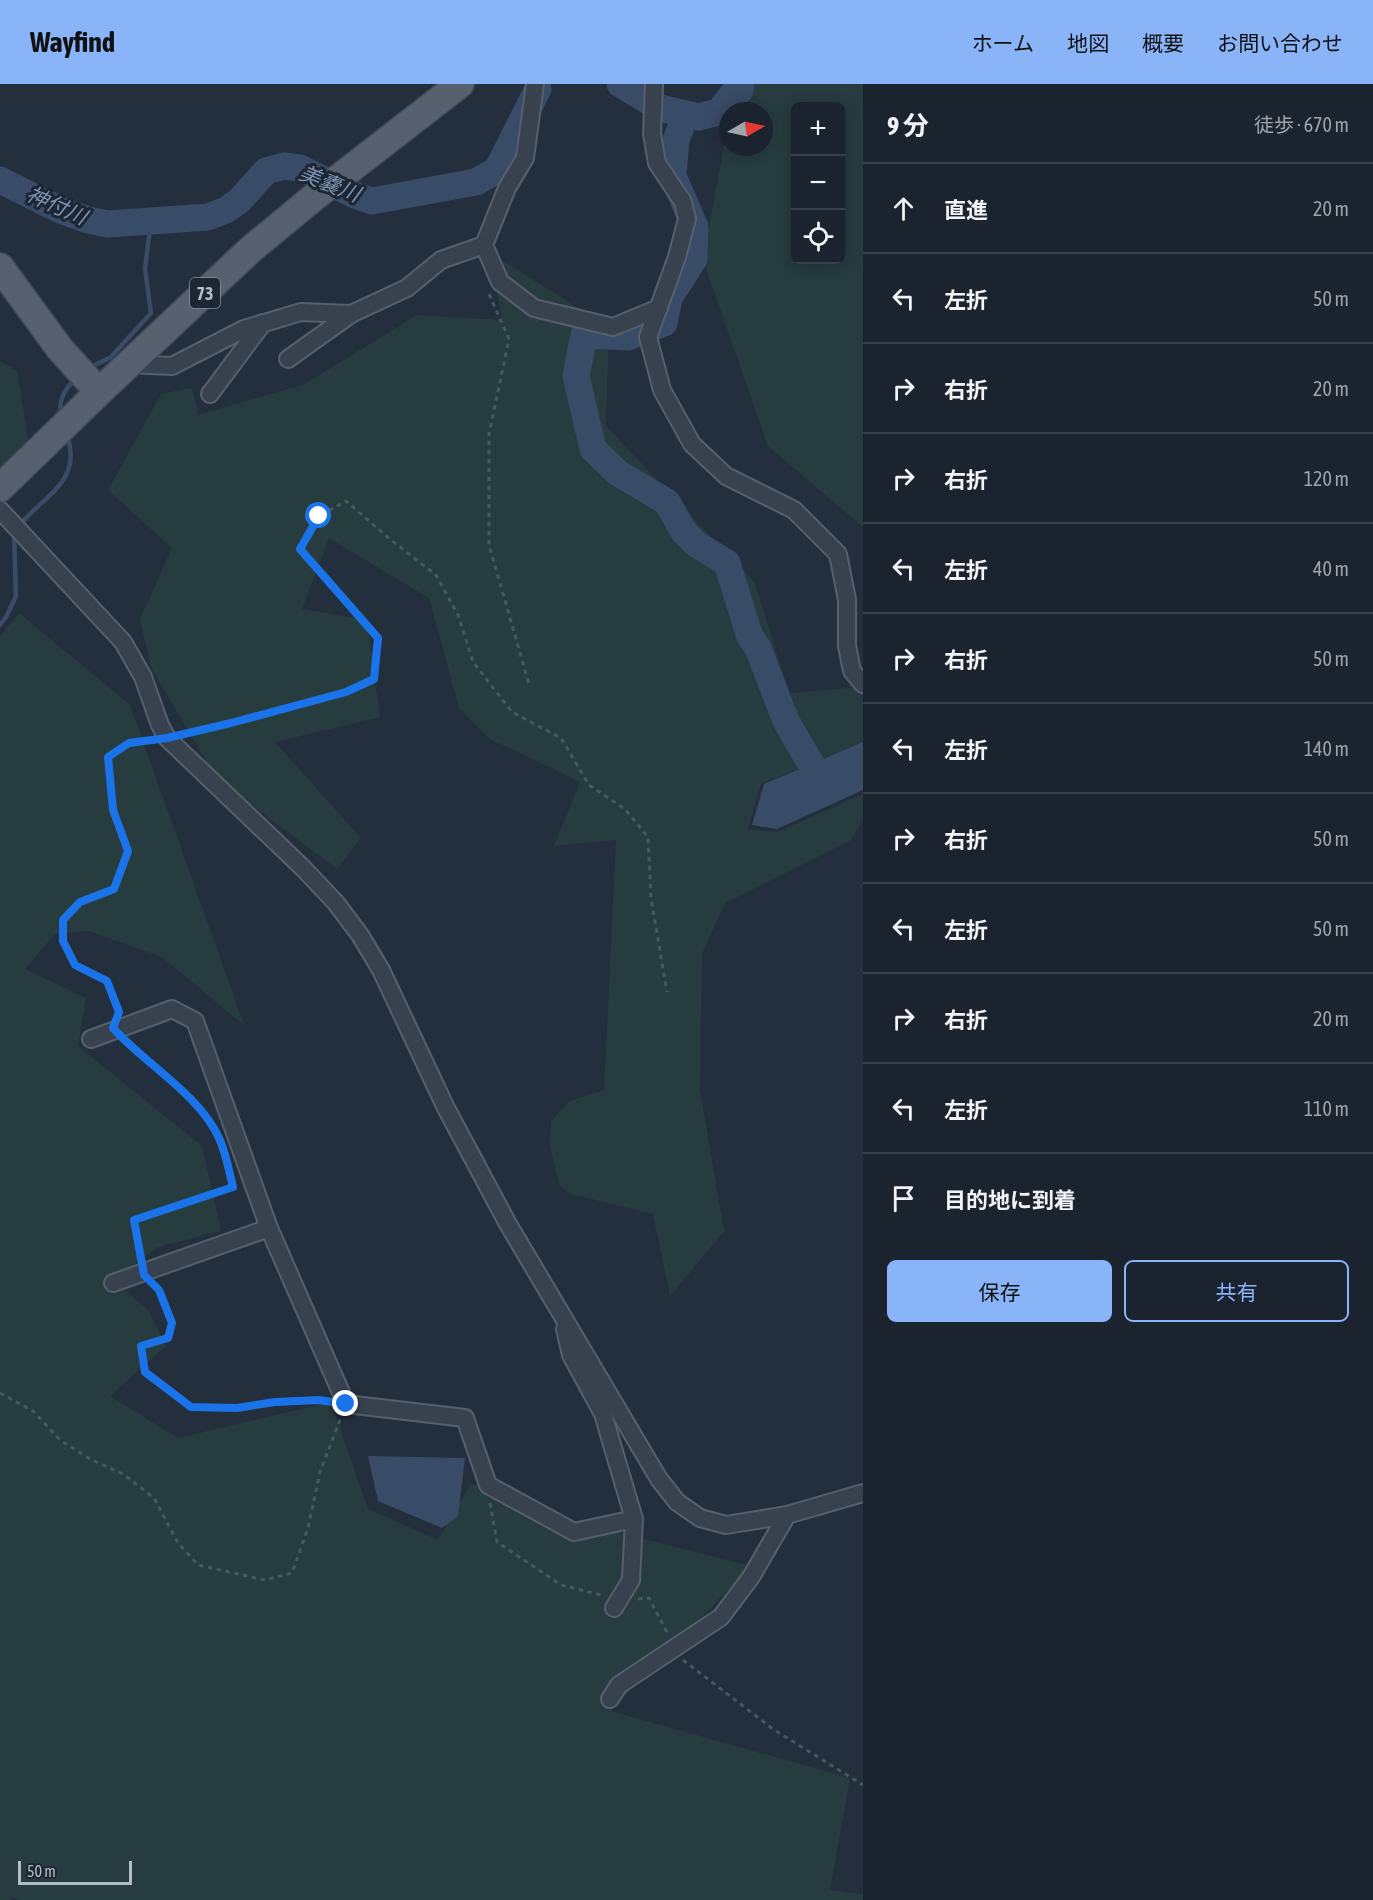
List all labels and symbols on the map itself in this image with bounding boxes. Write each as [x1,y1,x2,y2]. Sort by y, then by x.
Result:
north arrow [719,102,773,156]
water label: 美嚢川 [296,160,366,207]
water label: 神付川 [23,181,92,230]
road number: 73 [190,278,220,308]
route start [305,502,331,528]
route end [332,1390,358,1416]
scale bar [18,1858,132,1886]

